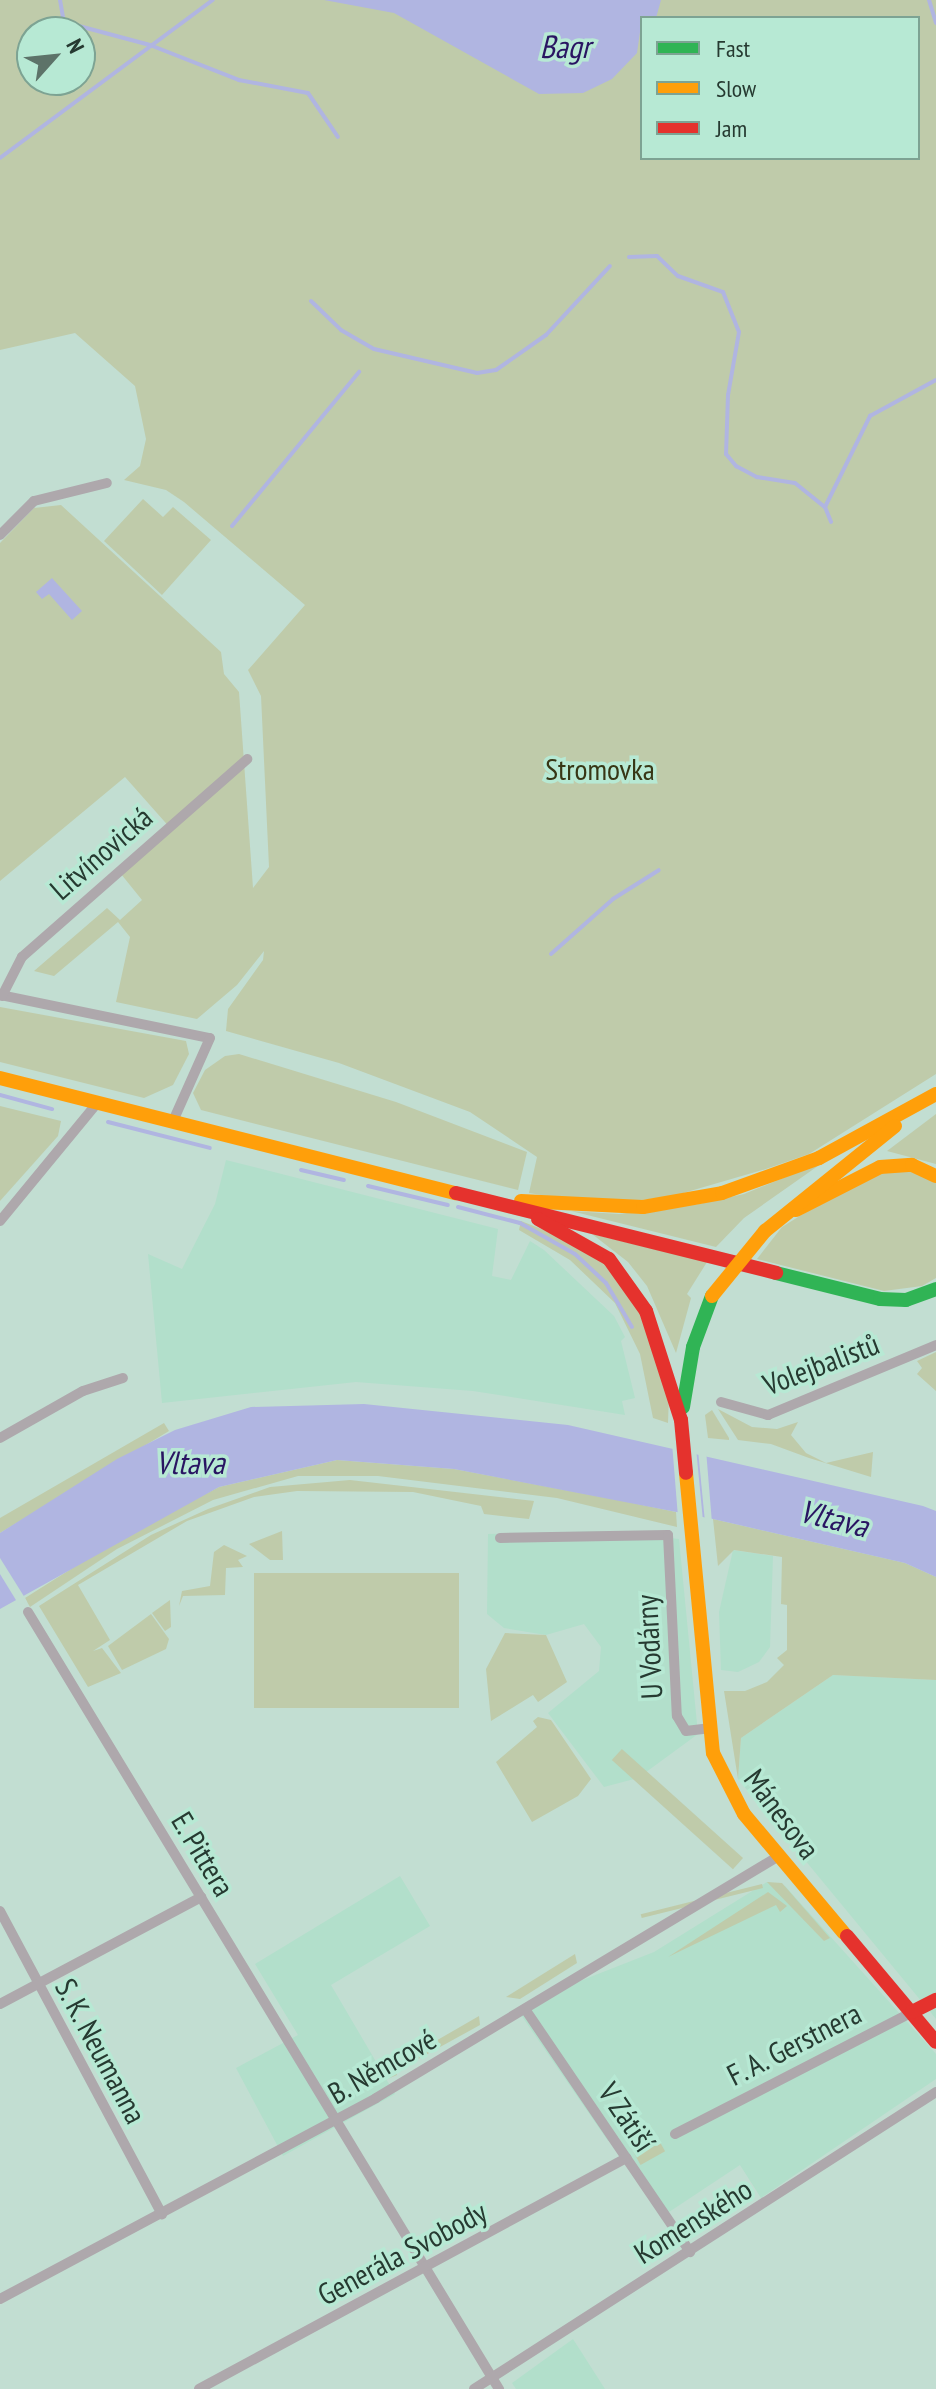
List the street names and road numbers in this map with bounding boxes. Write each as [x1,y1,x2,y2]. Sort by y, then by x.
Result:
street label: Litvínovická [43,799,159,907]
street label: Volejbalistů [758,1325,884,1403]
street label: U Vodárny [628,1594,670,1700]
street label: Mánesova [737,1762,827,1866]
street label: E. Pittera [163,1805,243,1903]
street label: S. K. Neumanna [47,1971,155,2131]
street label: F. A. Gerstnera [719,1994,869,2094]
street label: B. Němcové [321,2020,443,2112]
street label: V Zátiší [591,2075,663,2159]
street label: Komenského [628,2171,758,2271]
street label: Generála Svobody [311,2193,493,2313]

